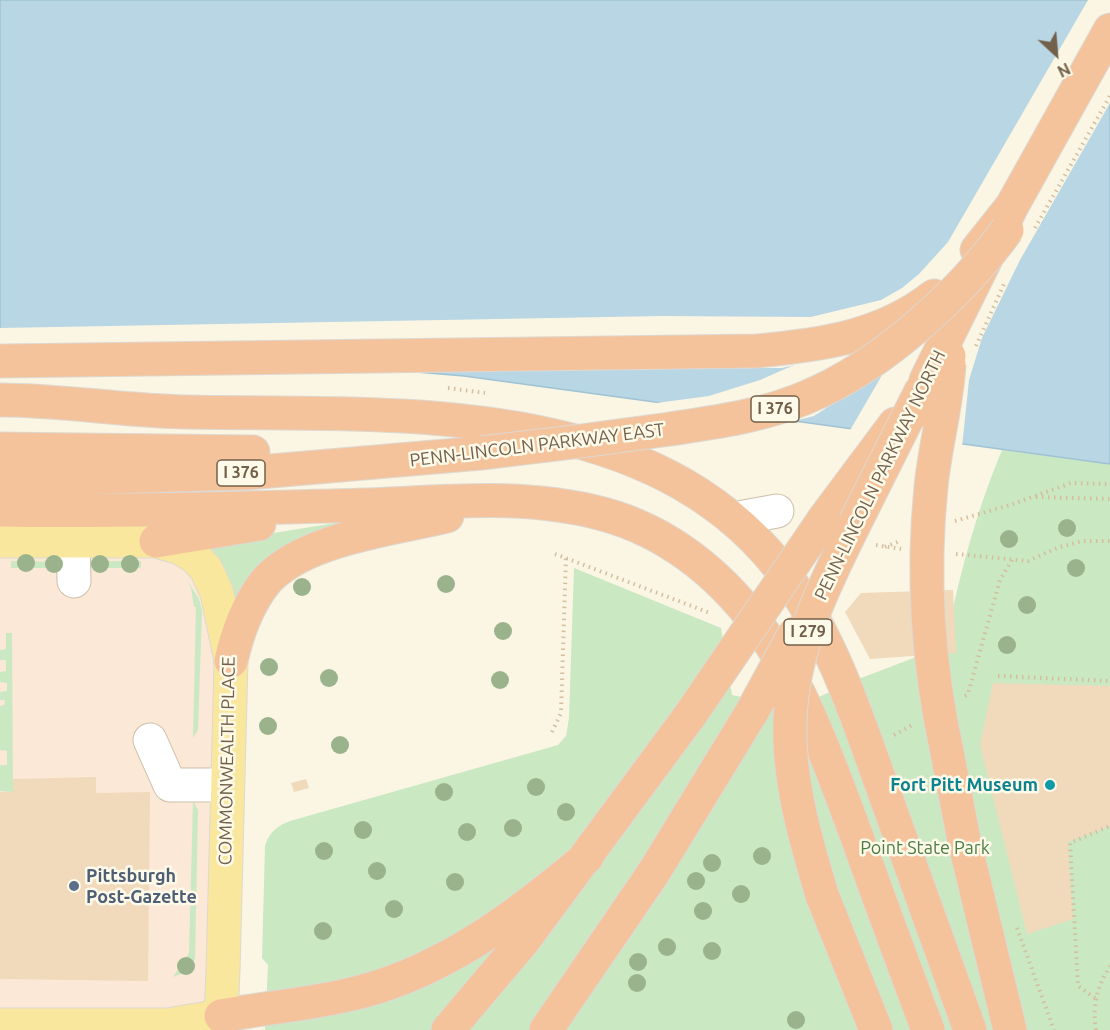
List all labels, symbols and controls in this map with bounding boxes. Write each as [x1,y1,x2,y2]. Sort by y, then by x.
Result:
north arrow [1026,24,1086,84]
text: N [1055,59,1073,81]
street label: PENN-LINCOLN PARKWAY NORTH [810,347,950,603]
road number: I 376 [751,396,799,422]
street label: PENN-LINCOLN PARKWAY EAST [408,419,666,471]
road number: I 376 [217,460,265,486]
road number: I 279 [784,619,832,645]
street label: COMMONWEALTH PLACE [214,656,240,866]
place label: Fort Pitt Museum [890,774,1038,796]
marker: Fort Pitt Museum [1043,778,1057,792]
park label: Point State Park [860,837,990,859]
place label: Pittsburgh Post-Gazette [86,865,197,908]
marker: Pittsburgh Post-Gazette [67,879,81,893]

